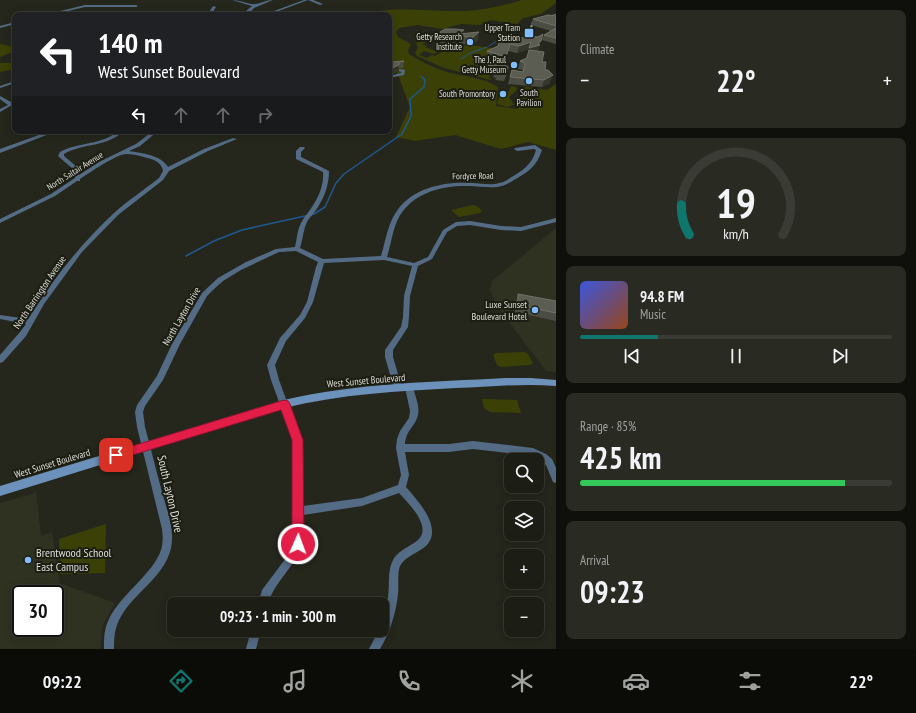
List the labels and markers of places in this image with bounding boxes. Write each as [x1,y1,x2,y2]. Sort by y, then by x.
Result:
place label: Upper Tram Station [484,22,520,43]
marker: Upper Tram Station [523,27,535,39]
place label: Getty Research Institute [416,31,462,52]
marker: Getty Research Institute [465,37,475,47]
place label: The J. Paul Getty Museum [462,54,507,75]
marker: The J. Paul Getty Museum [509,60,519,70]
marker: South Pavilion [524,76,534,86]
place label: South Pavilion [517,87,541,108]
place label: South Promontory [439,88,496,99]
marker: South Promontory [498,89,508,99]
place label: Luxe Sunset Boulevard Hotel [471,298,528,323]
marker: Luxe Sunset Boulevard Hotel [530,305,540,315]
pin [99,438,133,472]
place label: Brentwood School East Campus [36,545,112,574]
marker: Brentwood School East Campus [23,555,33,565]

